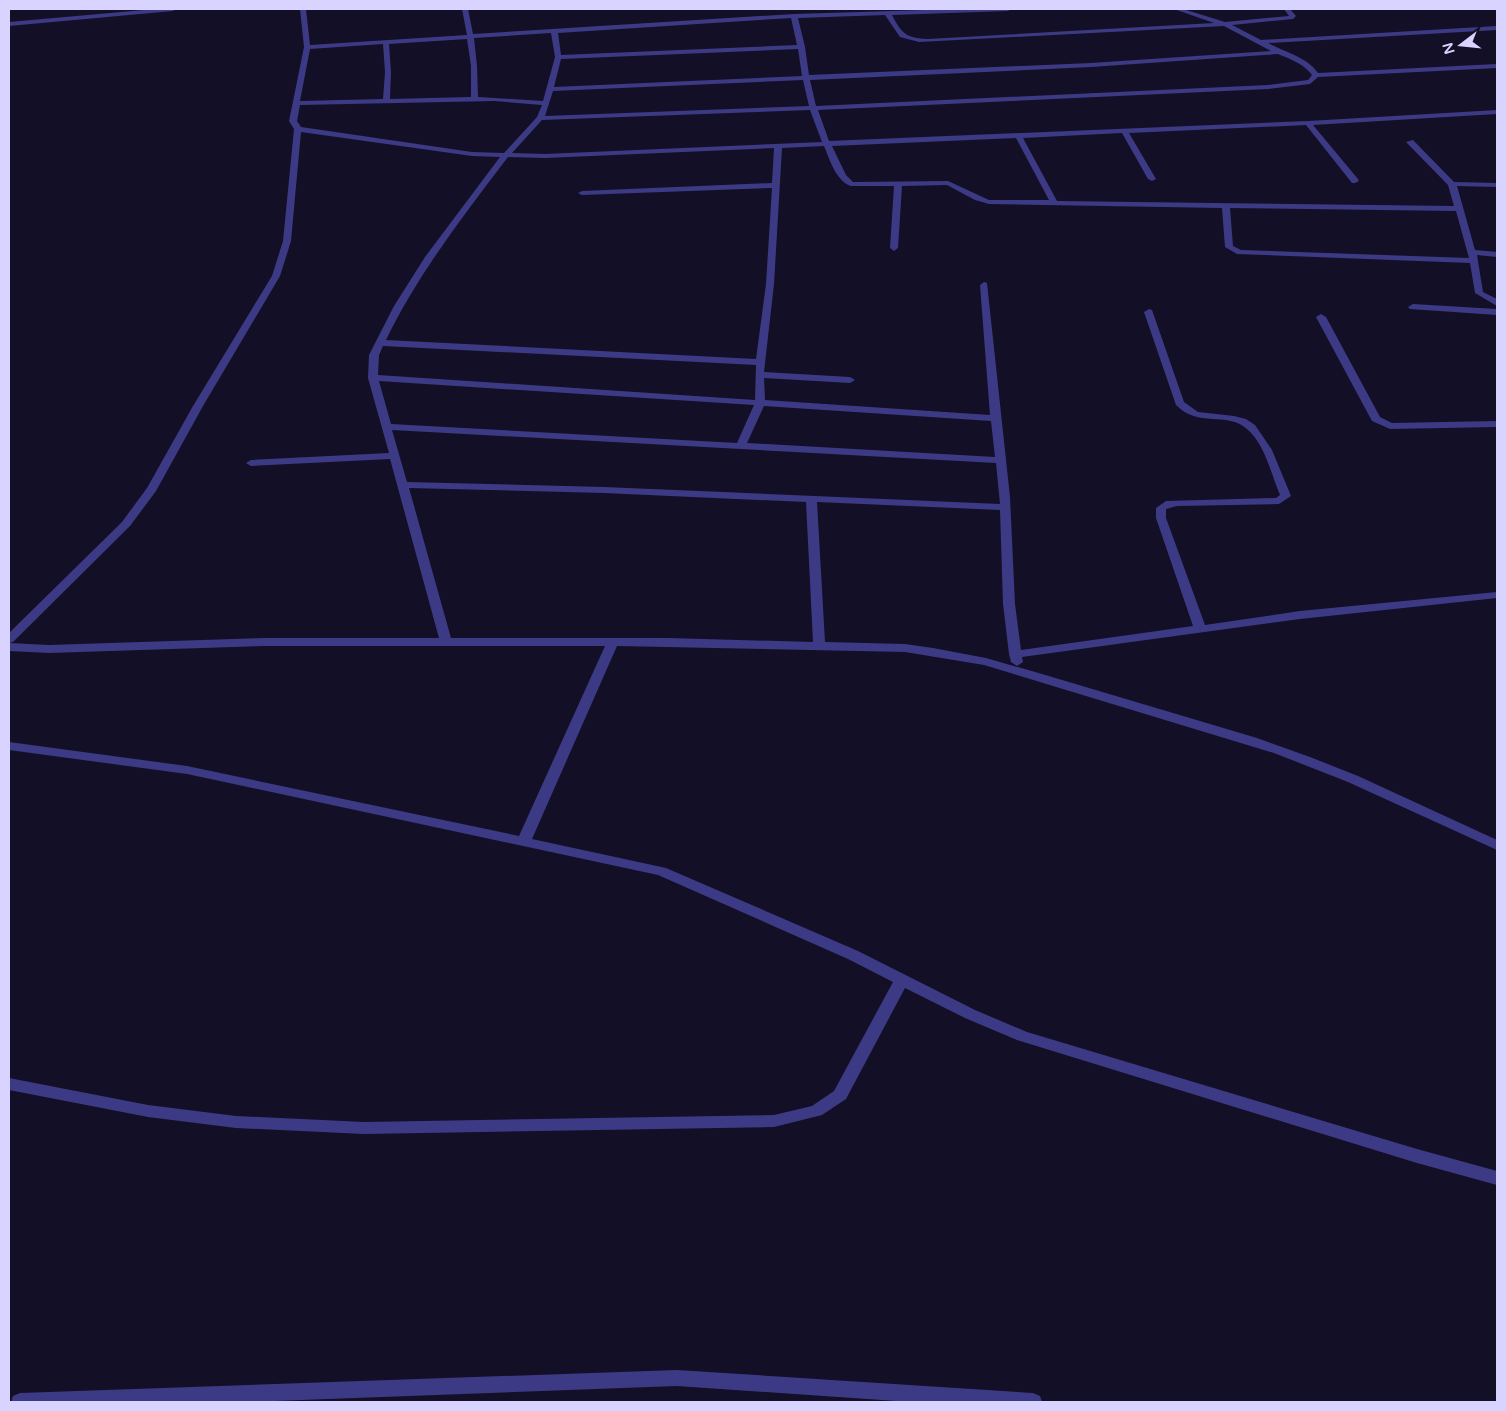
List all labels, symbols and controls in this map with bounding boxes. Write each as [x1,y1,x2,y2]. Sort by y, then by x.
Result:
north arrow [1436,20,1486,70]
text: N [1439,41,1459,56]

